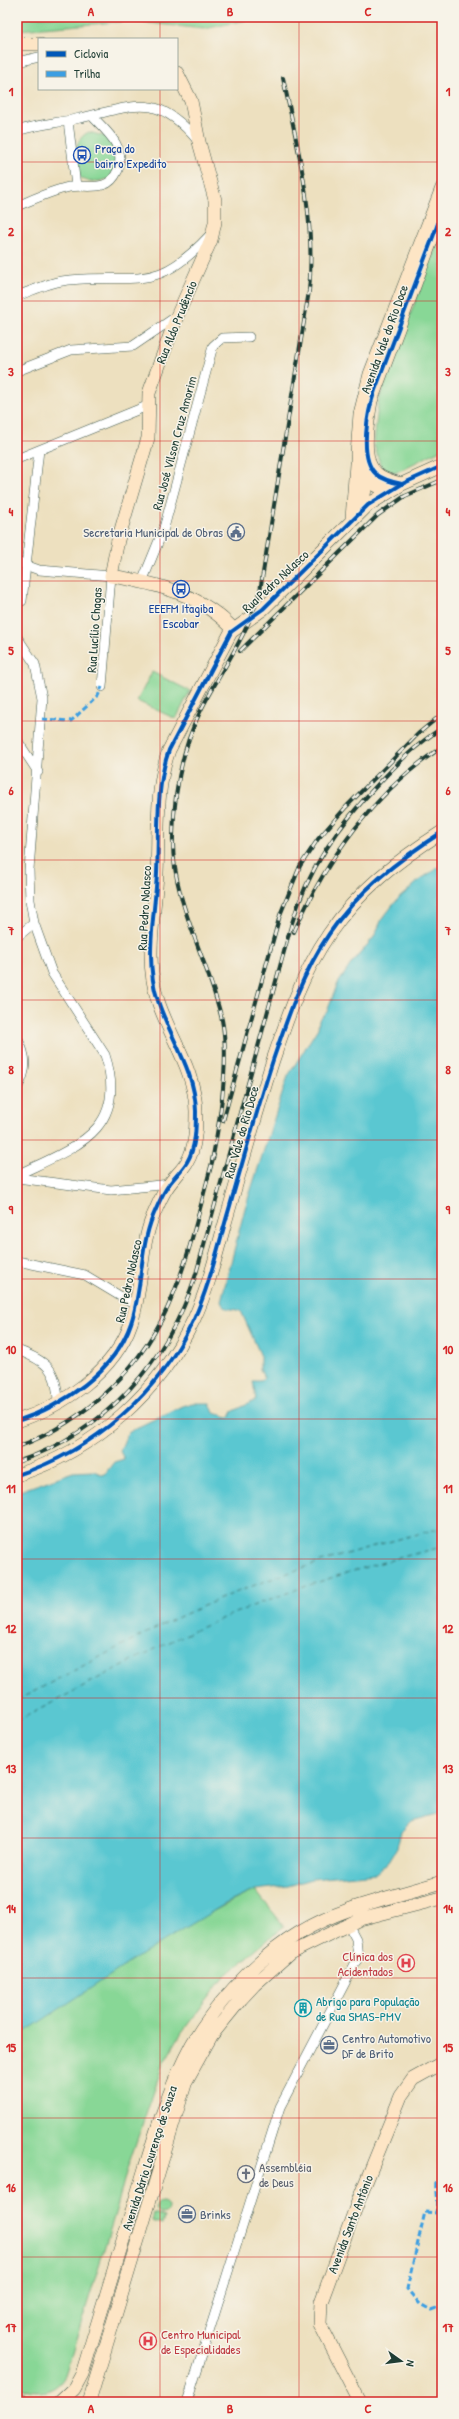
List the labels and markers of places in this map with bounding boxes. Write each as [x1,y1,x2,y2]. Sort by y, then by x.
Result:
place label: Praça do bairro Expedito [95,139,167,172]
bus stop icon: Praça do bairro Expedito [72,145,92,165]
public building icon: Secretaria Municipal de Obras [226,522,246,542]
place label: Secretaria Municipal de Obras [83,523,223,541]
bus stop icon: EEEFM Itagiba Escobar [171,579,191,599]
place label: EEEFM Itagiba Escobar [149,599,213,632]
place label: Clínica dos Acidentados [338,1947,393,1980]
hospital icon: Clínica dos Acidentados [396,1953,416,1973]
place label: Abrigo para População de Rua SMAS-PMV [316,1992,420,2025]
building icon: Abrigo para População de Rua SMAS-PMV [293,1998,313,2018]
place label: Centro Automotivo DF de Brito [342,2029,431,2062]
office icon: Centro Automotivo DF de Brito [319,2035,339,2055]
place label: Assembléia de Deus [259,2158,311,2191]
church icon: Assembléia de Deus [236,2164,256,2184]
office icon: Brinks [177,2204,197,2224]
place label: Brinks [200,2205,231,2223]
place label: Centro Municipal de Especialidades [161,2325,241,2358]
hospital icon: Centro Municipal de Especialidades [138,2331,158,2351]

